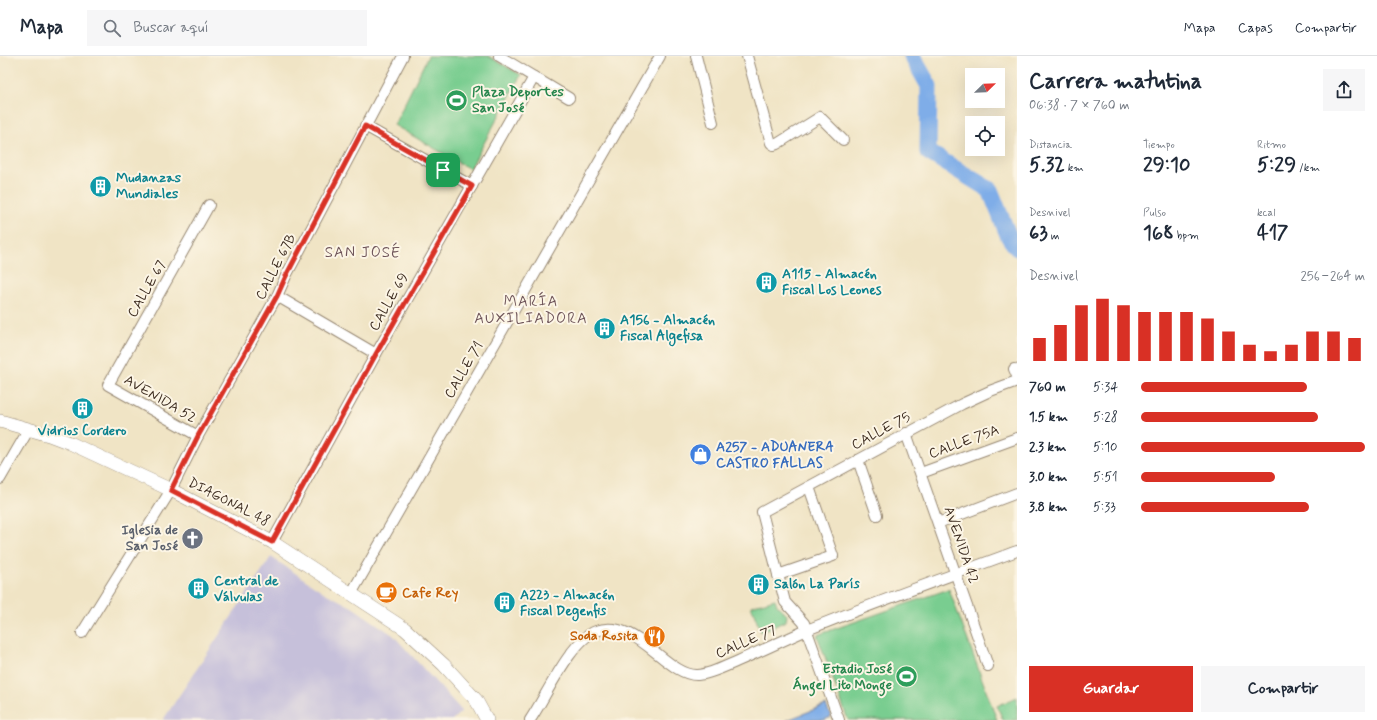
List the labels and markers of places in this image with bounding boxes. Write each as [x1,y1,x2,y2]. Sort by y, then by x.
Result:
place label: Plaza Deportes San José [472,83,564,117]
sports icon: Plaza Deportes San José [444,87,470,113]
pin [426,153,460,187]
place label: Mudanzas Mundiales [116,169,182,203]
building icon: Mudanzas Mundiales [88,173,114,199]
place label: A115 - Almacén Fiscal Los Leones [782,265,882,299]
building icon: A115 - Almacén Fiscal Los Leones [753,269,779,295]
place label: A156 - Almacén Fiscal Algefisa [620,311,715,347]
building icon: A156 - Almacén Fiscal Algefisa [591,315,617,341]
building icon: Vidrios Cordero [69,396,95,422]
place label: Vidrios Cordero [38,422,126,440]
place label: A257 - ADUANERA CASTRO FALLAS [716,438,834,472]
shop icon: A257 - ADUANERA CASTRO FALLAS [688,442,714,468]
place label: Iglesia de San José [121,521,179,555]
church icon: Iglesia de San José [180,525,206,551]
building icon: Salón La París [745,571,771,597]
place label: Central de Válvulas [214,572,279,606]
place label: Salón La París [774,575,860,593]
building icon: Central de Válvulas [185,576,211,602]
cafe icon: Cafe Rey [373,580,399,606]
place label: Cafe Rey [402,584,459,602]
place label: A223 - Almacén Fiscal Degenfis [520,586,615,622]
building icon: A223 - Almacén Fiscal Degenfis [492,590,518,616]
restaurant icon: Soda Rosita [641,623,667,649]
place label: Soda Rosita [570,627,638,645]
place label: Estadio José Ángel Lito Monge [793,660,893,697]
sports icon: Estadio José Ángel Lito Monge [894,664,920,690]

